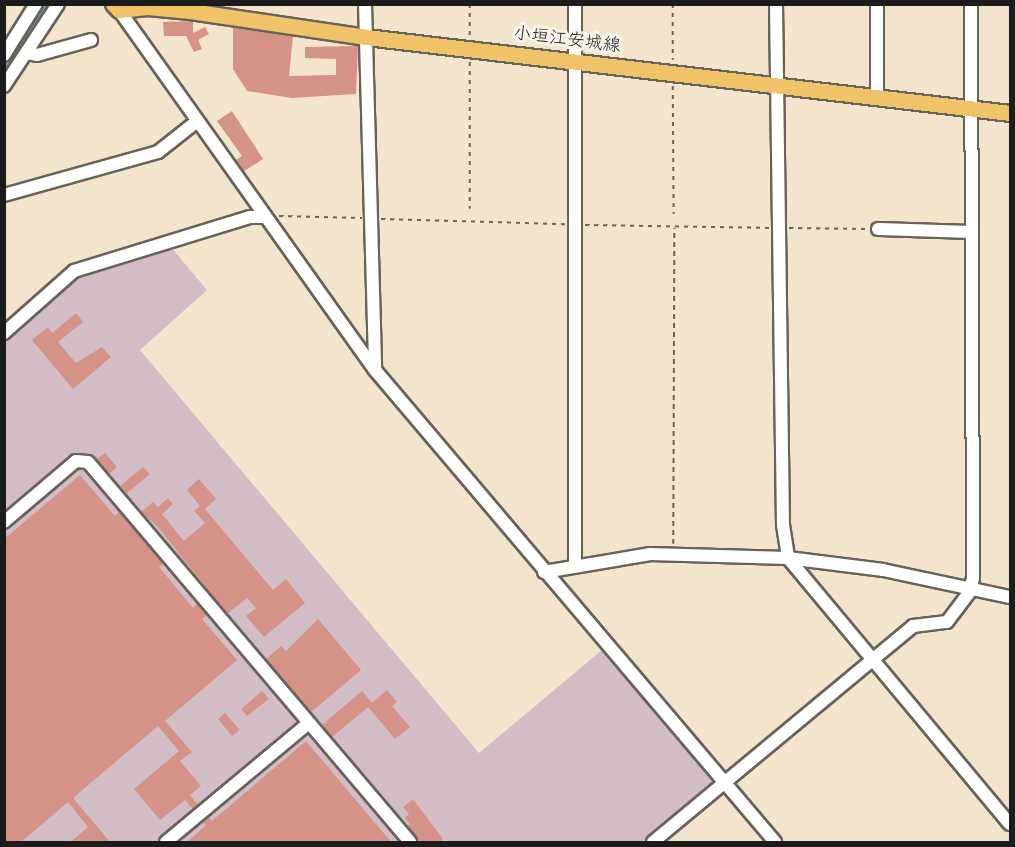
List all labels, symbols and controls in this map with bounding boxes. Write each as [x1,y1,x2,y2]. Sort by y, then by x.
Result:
street label: 小垣江安城線 [512,23,622,57]

